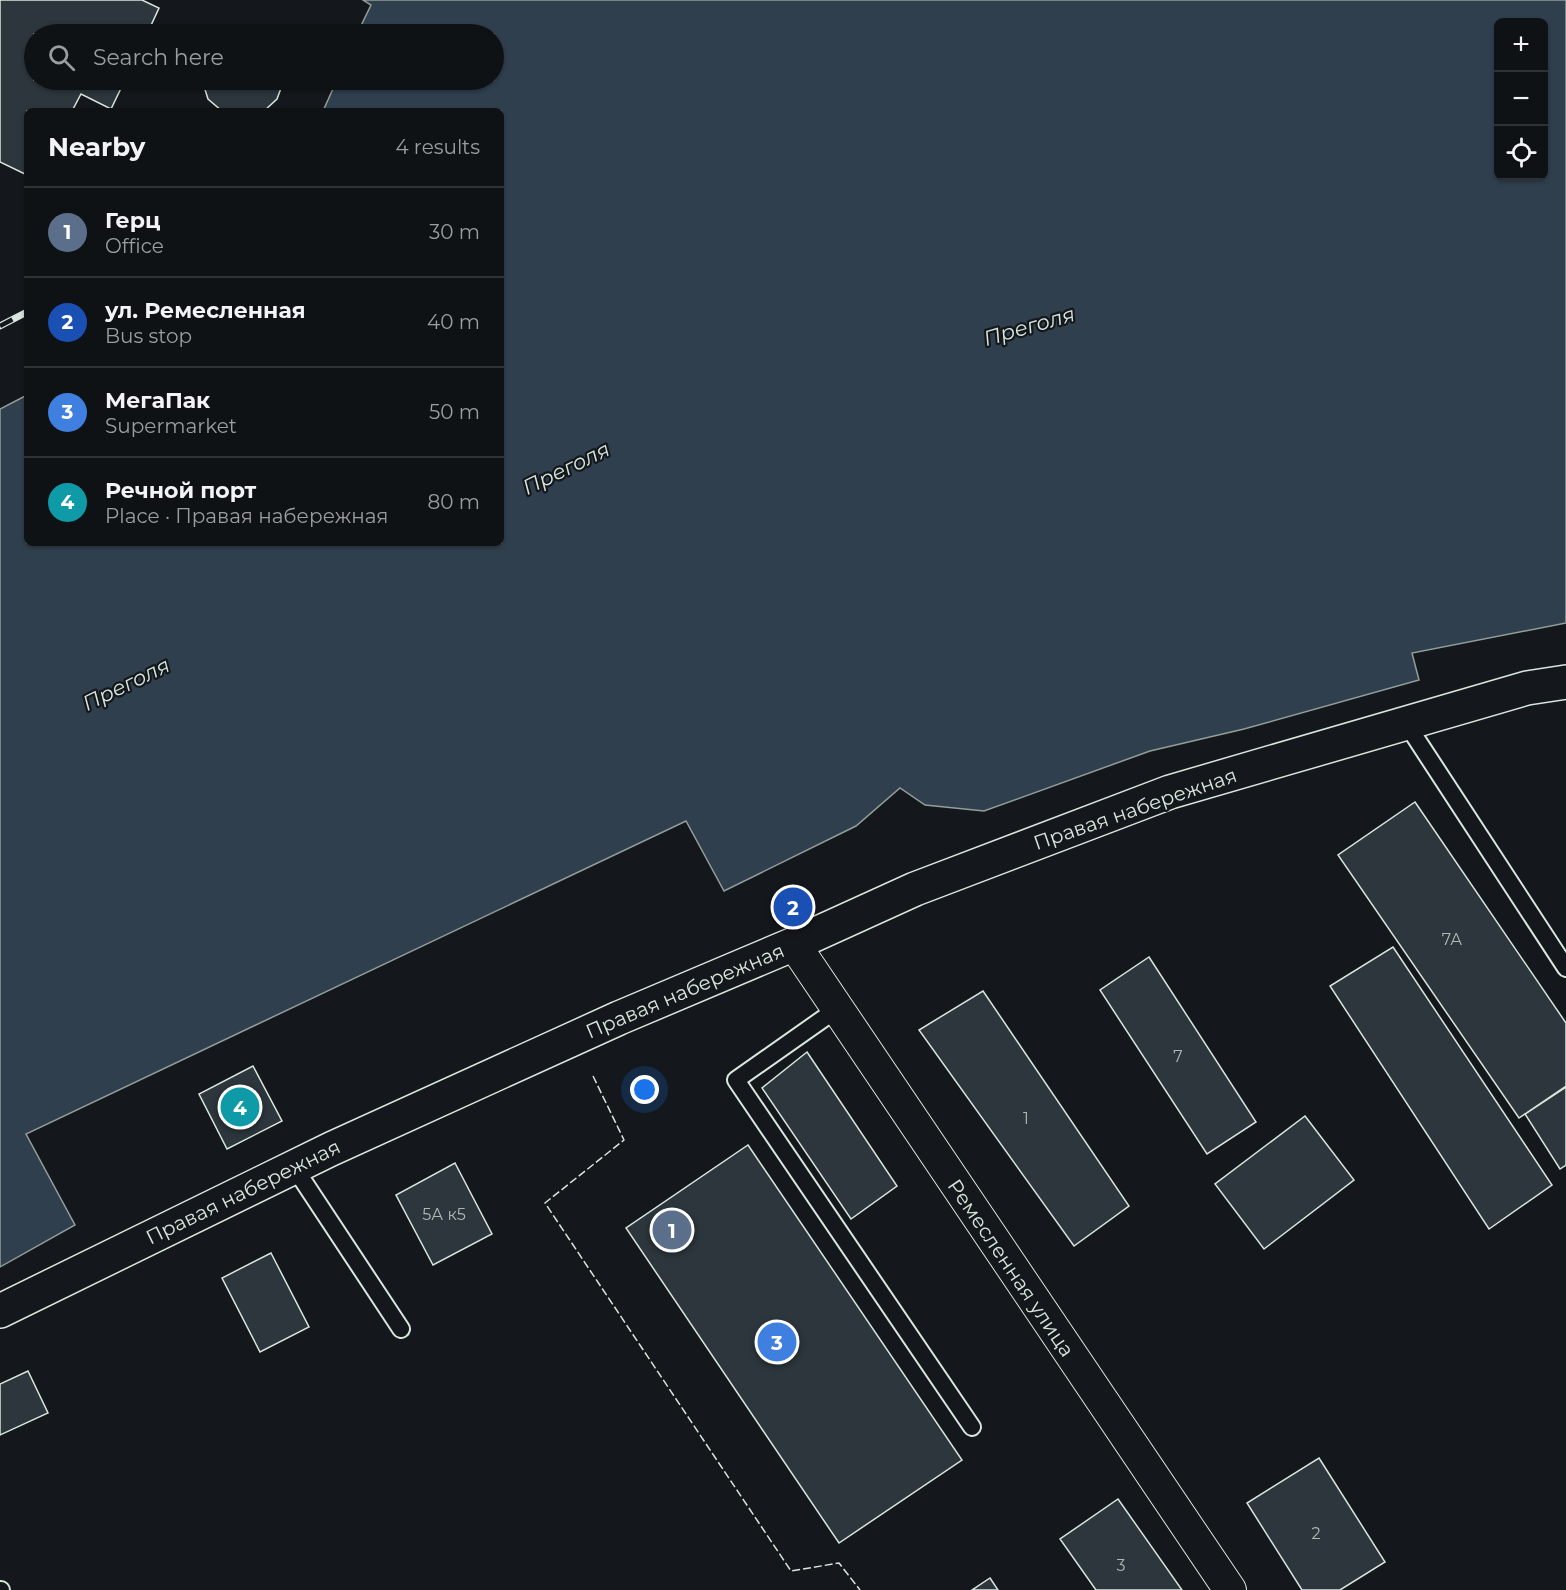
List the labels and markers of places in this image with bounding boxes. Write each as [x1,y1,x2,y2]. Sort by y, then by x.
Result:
pin: 2 [774,884,812,930]
pin: 4 [220,1084,260,1130]
pin: 1 [652,1208,692,1252]
pin: 3 [758,1320,796,1364]

